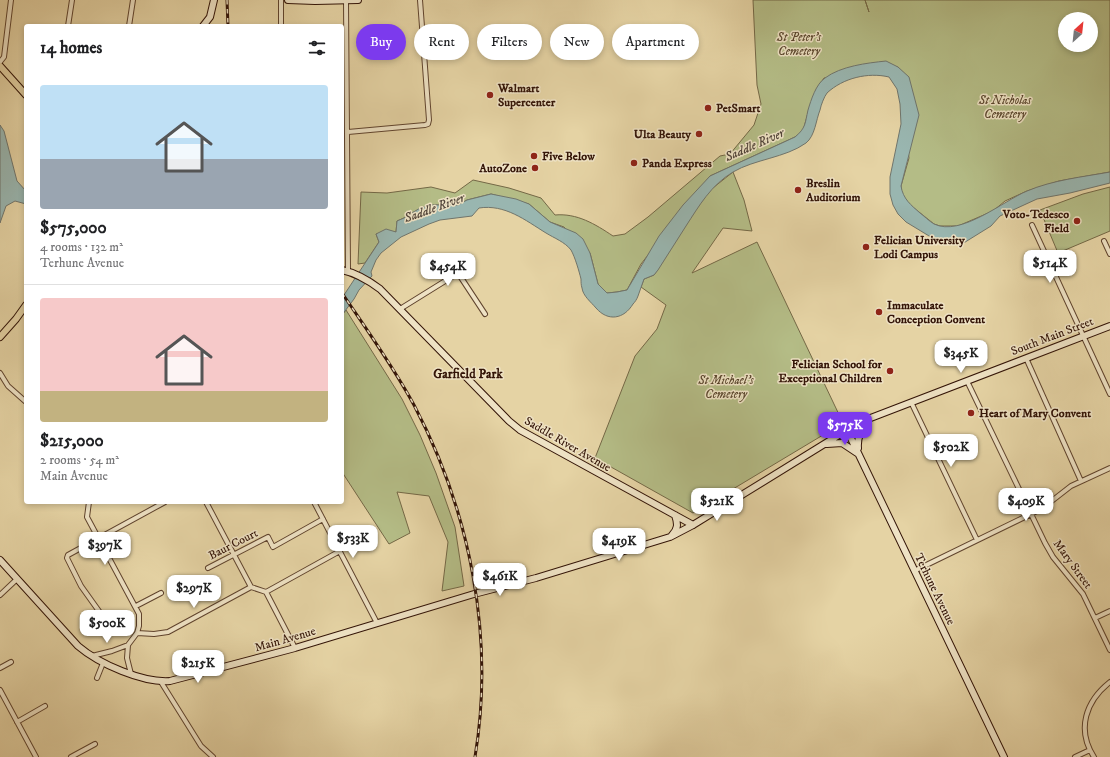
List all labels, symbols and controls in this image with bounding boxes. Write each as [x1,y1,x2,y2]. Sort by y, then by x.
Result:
north arrow [1058,12,1098,52]
map controls [1058,12,1098,52]
chip: Buy [356,24,406,60]
chip: Rent [414,24,469,60]
chip: Filters [477,24,542,60]
chip: New [550,24,604,60]
chip: Apartment [612,24,699,60]
park label: St Peter's Cemetery [776,30,821,59]
text: 14 homes [40,37,102,59]
icon: filters [306,37,328,59]
place label: Walmart Supercenter [497,81,556,110]
marker: Walmart Supercenter [485,90,495,100]
park label: St Nicholas Cemetery [978,93,1032,122]
place label: PetSmart [716,101,760,116]
marker: PetSmart [703,103,713,113]
icon: home [148,111,220,183]
water label: Saddle River [721,124,788,165]
place label: Ulta Beauty [634,127,691,142]
marker: Ulta Beauty [694,129,704,139]
place label: Five Below [542,149,595,164]
marker: Five Below [529,151,539,161]
place label: Panda Express [642,156,712,171]
marker: Panda Express [629,158,639,168]
place label: AutoZone [478,161,527,176]
marker: AutoZone [530,163,540,173]
place label: Breslin Auditorium [805,176,860,205]
marker: Breslin Auditorium [793,185,803,195]
water label: Saddle River [401,189,468,227]
place label: Voto-Tedesco Field [1002,207,1070,236]
marker: Voto-Tedesco Field [1072,216,1082,226]
text: $575,000 [40,217,107,239]
place label: Felician University Lodi Campus [874,233,965,262]
text: 4 rooms · 132 m² [40,239,123,255]
marker: Felician University Lodi Campus [861,242,871,252]
pin: $514K [1022,250,1078,284]
pin: $454K [420,253,476,287]
text: Terhune Avenue [40,255,124,271]
text: $514K [1033,255,1067,271]
text: $454K [430,258,466,274]
place label: Immaculate Conception Convent [887,298,985,327]
marker: Immaculate Conception Convent [874,307,884,317]
street label: South Main Street [1009,314,1096,359]
icon: home [148,324,220,396]
pin: $345K [933,340,989,374]
text: $345K [944,345,978,361]
place label: Felician School for Exceptional Children [779,357,883,386]
district label: Garfield Park [433,366,503,382]
marker: Felician School for Exceptional Children [885,366,895,376]
park label: St Michael's Cemetery [697,373,754,402]
place label: Heart of Mary Convent [979,406,1091,421]
marker: Heart of Mary Convent [966,408,976,418]
pin: $575K [817,412,873,446]
street label: Saddle River Avenue [522,414,614,475]
text: $575K [827,417,863,433]
text: $215,000 [40,430,104,452]
pin: $502K [923,434,979,468]
text: $502K [933,439,969,455]
text: 2 rooms · 54 m² [40,452,119,468]
text: Main Avenue [40,468,108,484]
pin: $521K [689,488,745,522]
pin: $409K [998,488,1054,522]
text: $521K [700,493,734,509]
text: $409K [1007,493,1045,509]
pin: $533K [325,525,381,559]
street label: Baur Court [206,526,261,563]
pin: $419K [591,528,647,562]
text: $533K [337,530,369,546]
pin: $397K [77,532,133,566]
text: $419K [602,533,636,549]
text: $397K [88,537,122,553]
street label: Mary Street [1050,537,1096,592]
street label: Terhune Avenue [911,551,958,627]
pin: $461K [472,563,528,597]
text: $461K [482,568,518,584]
pin: $297K [166,575,222,609]
text: $297K [176,580,212,596]
pin: $500K [79,610,135,644]
text: $500K [89,615,125,631]
street label: Main Avenue [253,624,317,655]
pin: $215K [170,650,226,684]
text: $215K [181,655,215,671]

